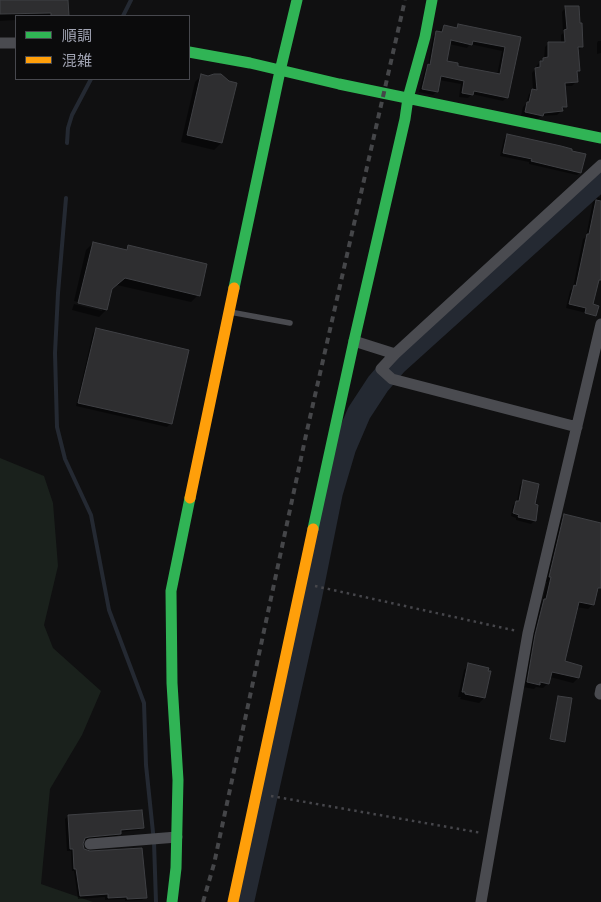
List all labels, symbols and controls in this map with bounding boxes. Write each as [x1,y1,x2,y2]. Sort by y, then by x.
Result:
legend [15,15,190,80]
text: 順調 [62,26,92,45]
text: 混雑 [62,51,92,70]

